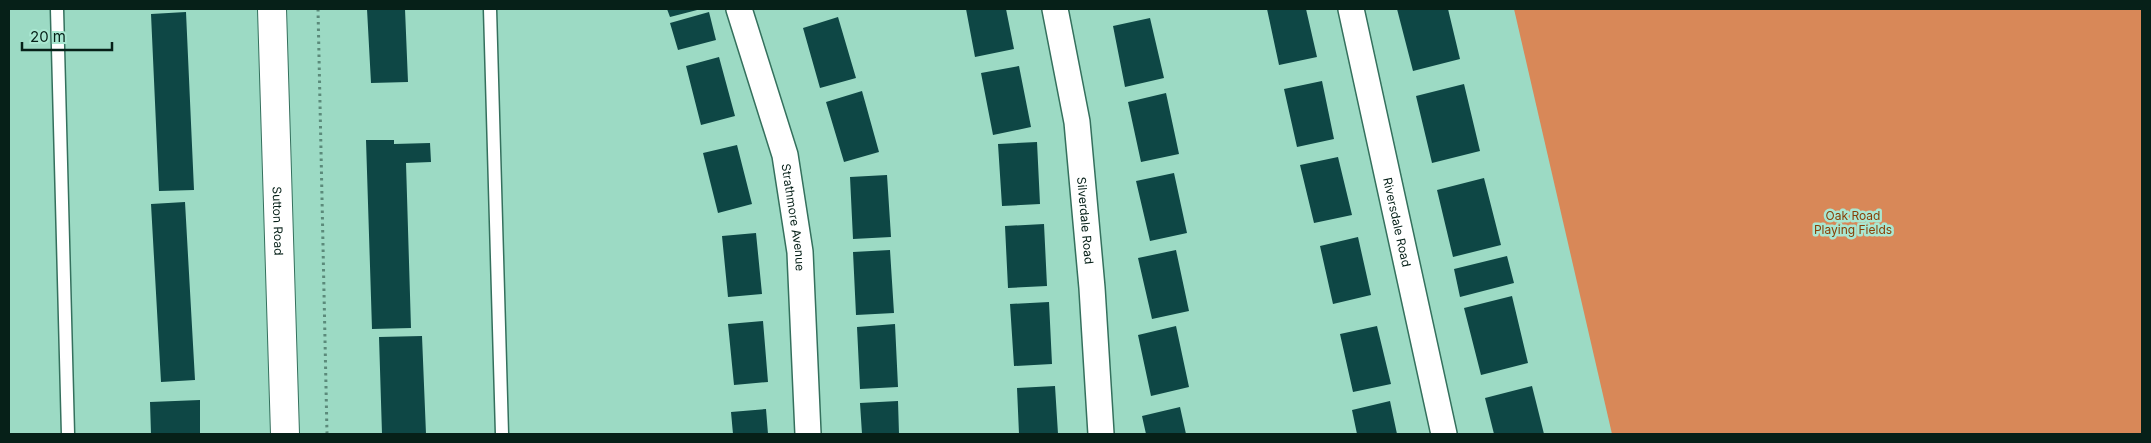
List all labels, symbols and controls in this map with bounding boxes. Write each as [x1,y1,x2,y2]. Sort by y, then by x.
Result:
scale bar [22,20,112,52]
text: 20 m [30,27,66,46]
street label: Strathmore Avenue [779,162,808,271]
street label: Silverdale Road [1074,176,1097,265]
street label: Riversdale Road [1381,176,1415,268]
street label: Sutton Road [270,186,287,256]
park label: Oak Road Playing Fields [1814,208,1892,237]

